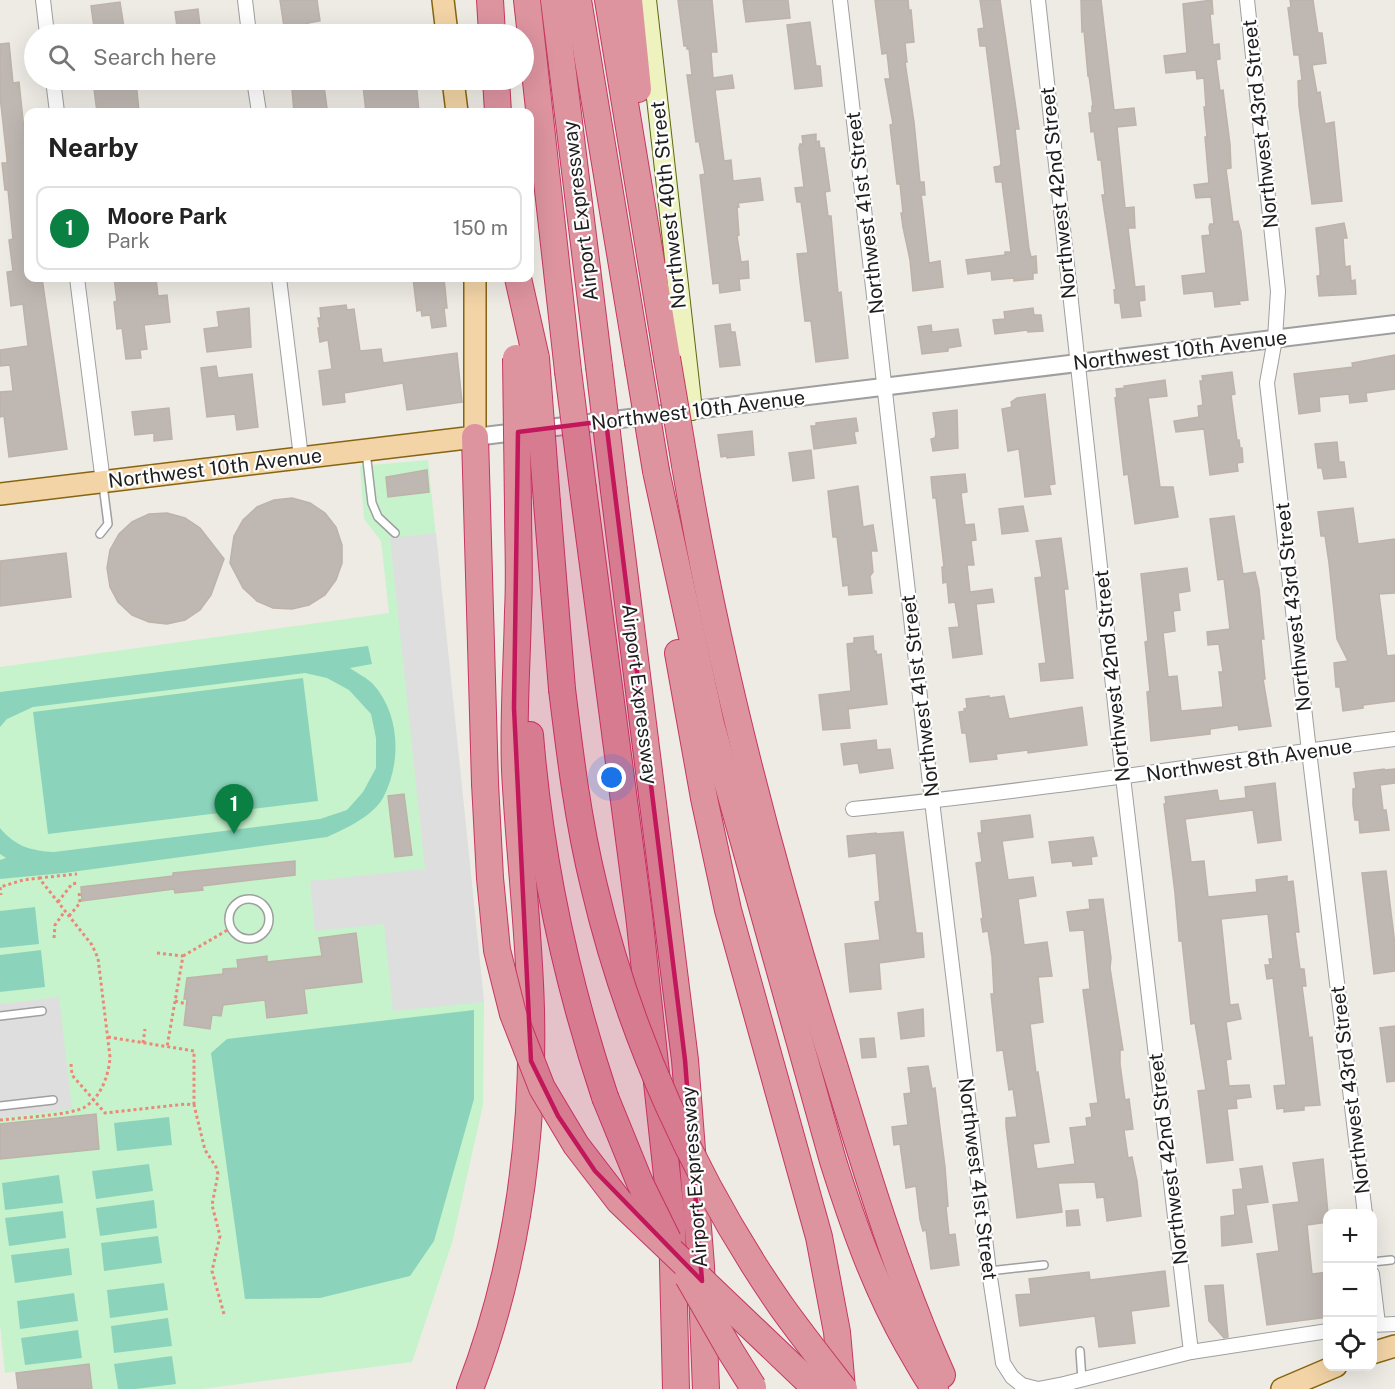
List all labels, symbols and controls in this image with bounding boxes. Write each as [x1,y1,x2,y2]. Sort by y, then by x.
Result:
street label: Northwest 43rd Street [1237,18,1283,230]
search box [24,24,534,90]
icon: search [45,41,78,74]
text: Search here [93,44,217,70]
street label: Northwest 42nd Street [1035,86,1081,300]
street label: Northwest 40th Street [645,100,691,310]
street label: Northwest 41st Street [841,110,889,316]
street label: Airport Expressway [557,119,603,303]
text: Nearby [48,132,138,163]
text: Moore Park [107,203,227,229]
text: 1 [65,216,74,240]
text: 150 m [453,216,508,240]
text: Park [107,229,150,253]
street label: Northwest 10th Avenue [1072,325,1288,375]
street label: Northwest 10th Avenue [590,385,806,435]
street label: Northwest 10th Avenue [107,443,323,493]
street label: Northwest 43rd Street [1270,501,1316,713]
street label: Northwest 42nd Street [1089,569,1135,783]
street label: Northwest 41st Street [896,593,944,799]
street label: Airport Expressway [617,602,663,786]
street label: Northwest 8th Avenue [1144,734,1354,786]
your location [597,763,626,792]
pin: 1 [214,784,254,834]
street label: Northwest 43rd Street [1325,984,1375,1196]
street label: Northwest 42nd Street [1143,1052,1193,1266]
street label: Northwest 41st Street [954,1076,1002,1282]
street label: Airport Expressway [676,1085,712,1269]
map controls [1323,1209,1377,1371]
button: + [1323,1209,1377,1263]
button: − [1323,1263,1377,1317]
button: locate [1323,1317,1377,1371]

